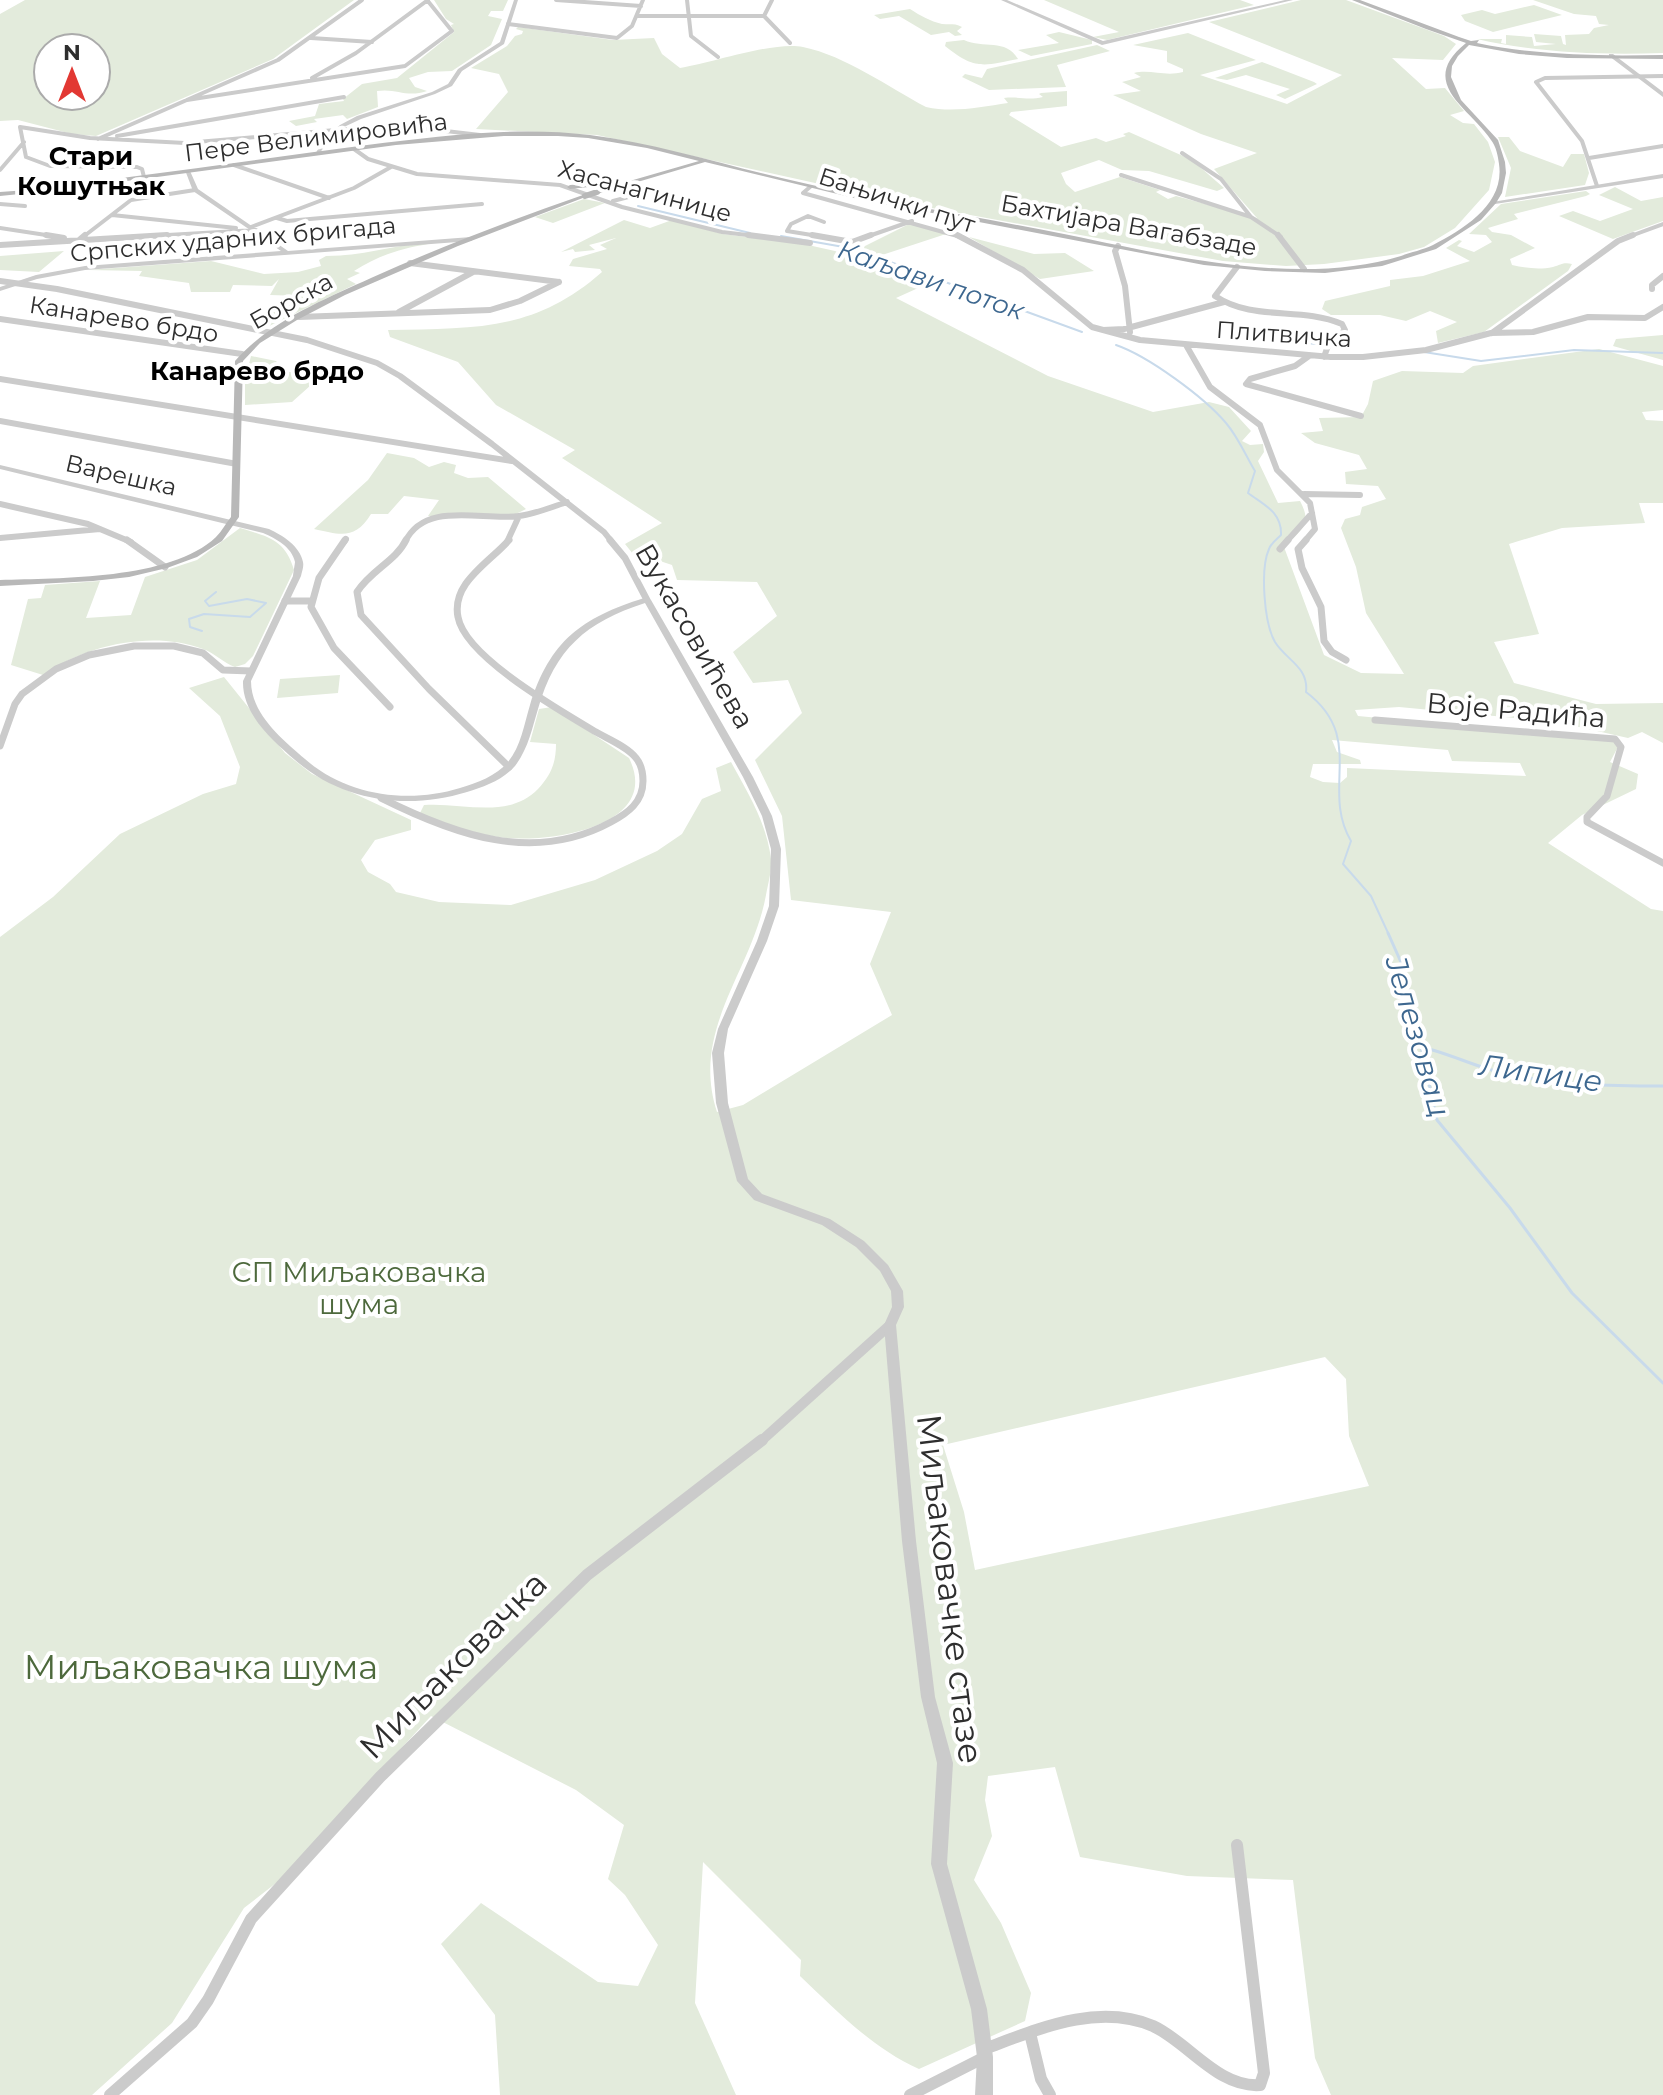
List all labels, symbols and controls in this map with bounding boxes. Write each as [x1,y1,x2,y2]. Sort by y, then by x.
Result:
north arrow [32,32,112,112]
text: N [63,39,81,66]
street label: Пере Велимировића [183,106,449,168]
district label: Стари Кошутњак [17,140,165,202]
street label: Хасанагинице [555,154,735,228]
street label: Бањички пут [815,161,979,239]
street label: Бахтијара Вагабзаде [999,188,1259,262]
street label: Српских ударних бригада [69,210,397,268]
water label: Каљави поток [834,233,1029,327]
street label: Борска [244,266,338,336]
street label: Канарево брдо [27,290,221,348]
street label: Плитвичка [1215,315,1353,353]
district label: Канарево брдо [150,355,364,387]
street label: Варешка [63,448,179,502]
street label: Вукасовићева [628,537,762,735]
street label: Воје Радића [1425,685,1607,735]
water label: Јелезовац [1377,950,1459,1121]
water label: Липице [1475,1046,1605,1100]
park label: СП Миљаковачка шума [232,1255,486,1321]
street label: Миљаковачке стазе [908,1412,992,1766]
street label: Миљаковачка [350,1562,556,1768]
park label: Миљаковачка шума [24,1646,378,1688]

